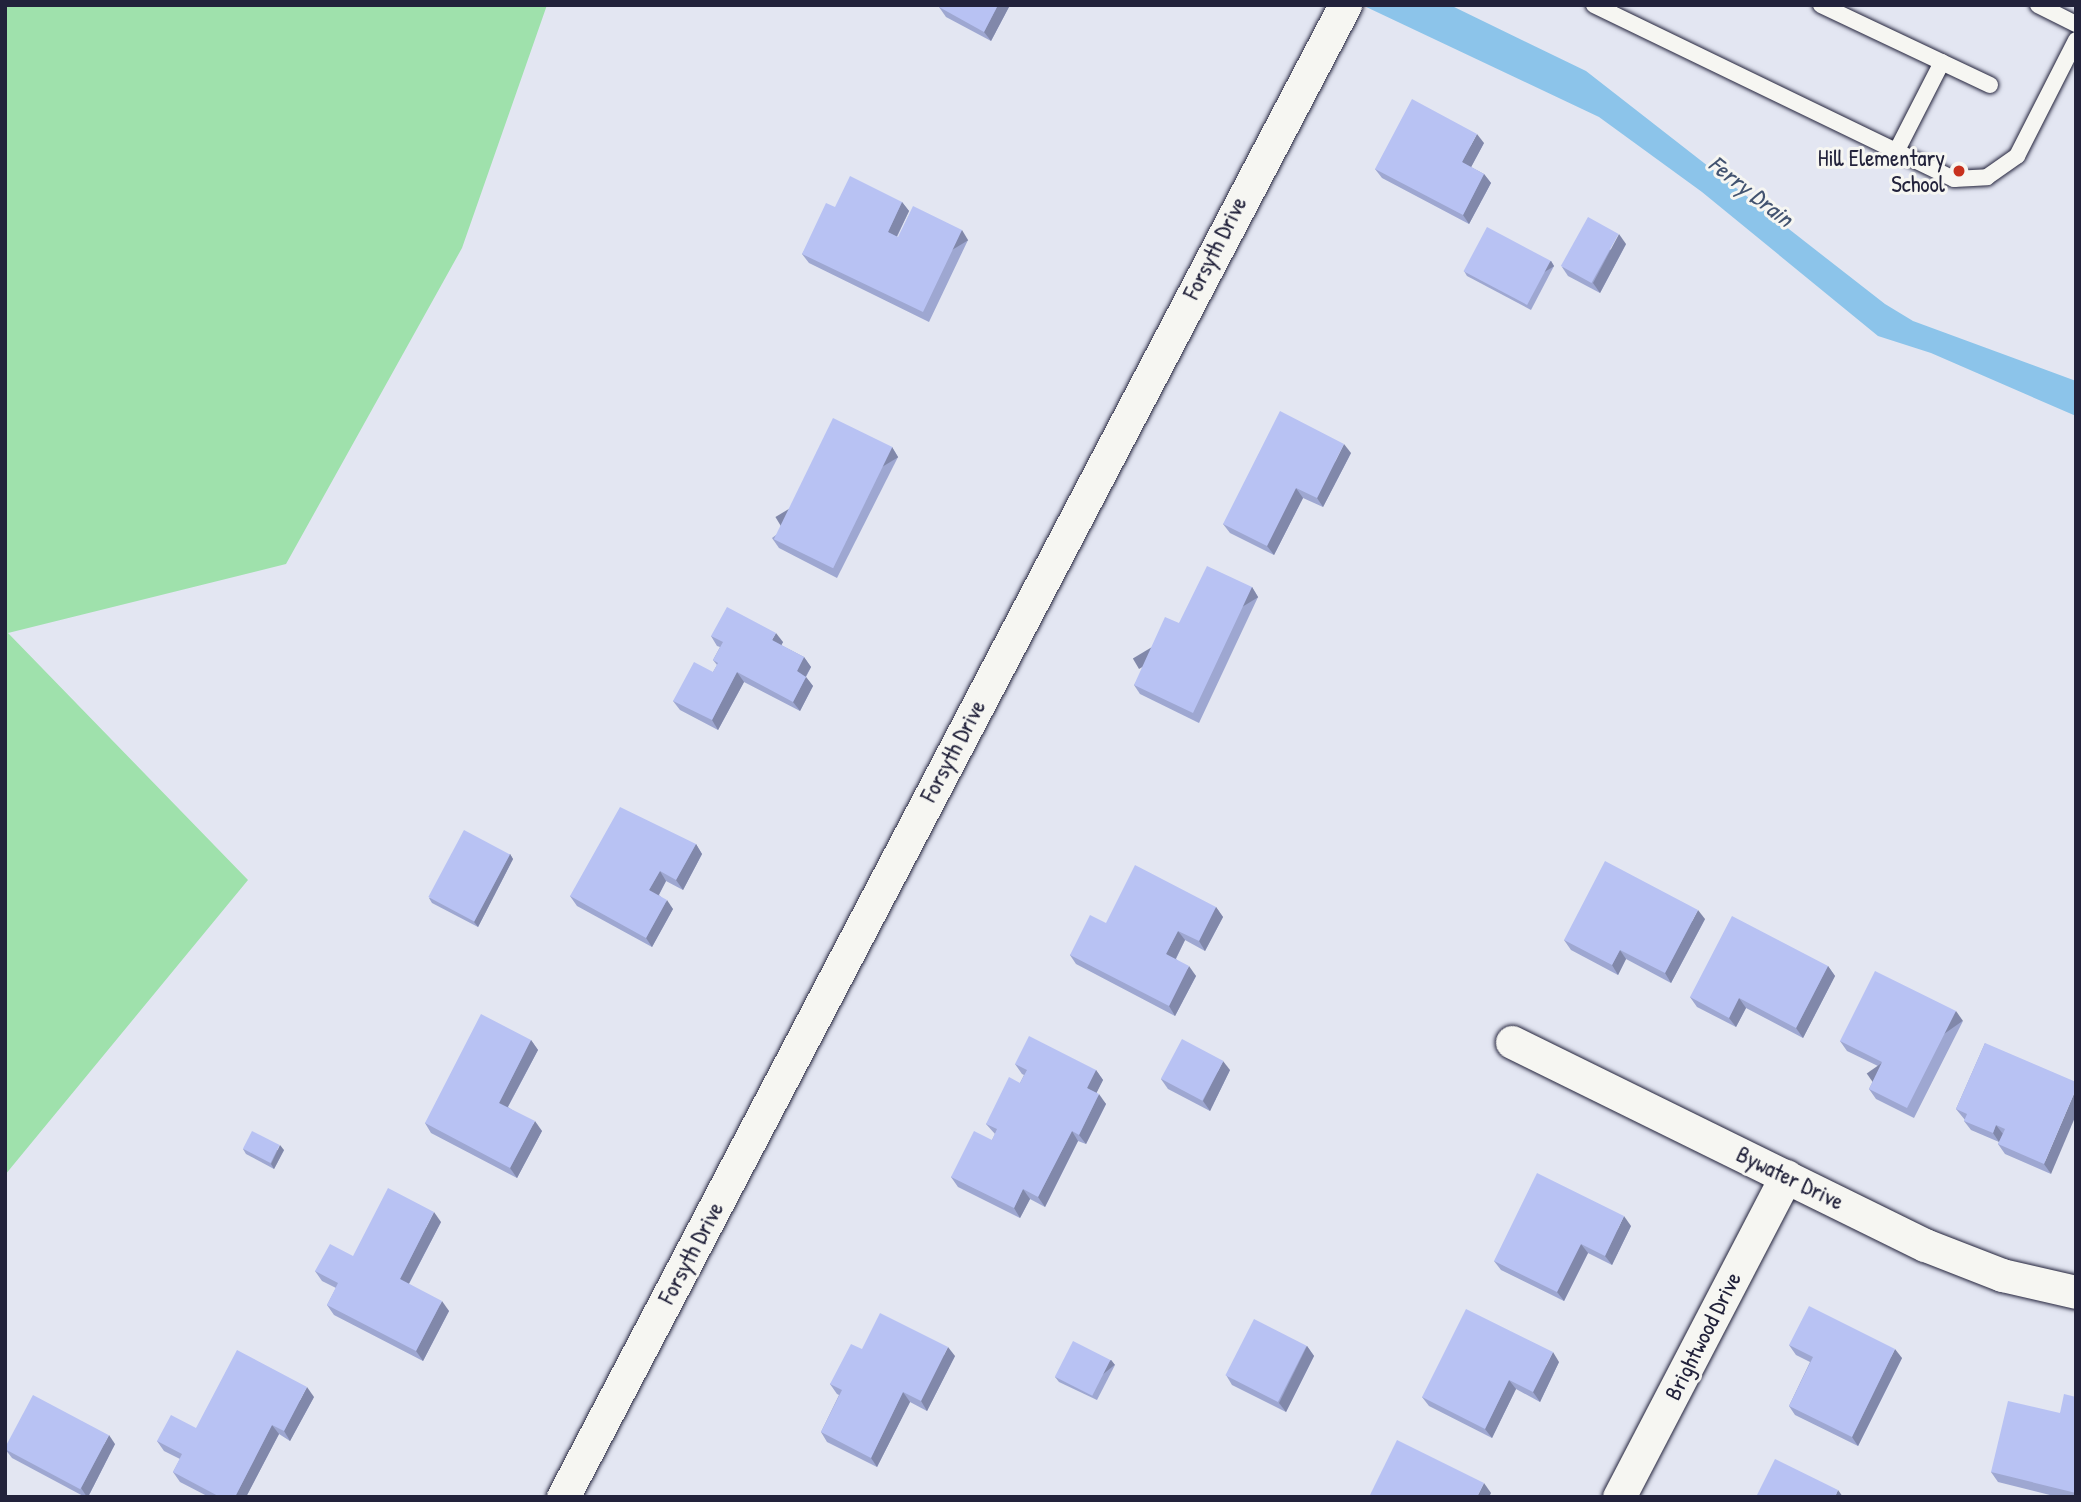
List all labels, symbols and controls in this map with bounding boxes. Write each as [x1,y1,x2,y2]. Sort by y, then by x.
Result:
place label: Hill Elementary School [1818,144,1945,198]
water label: Ferry Drain [1703,149,1799,233]
marker: Hill Elementary School [1951,163,1967,179]
street label: Forsyth Drive [1177,192,1253,304]
street label: Forsyth Drive [915,695,991,807]
street label: Bywater Drive [1732,1140,1848,1216]
street label: Forsyth Drive [653,1197,729,1309]
street label: Brightwood Drive [1659,1267,1747,1405]

